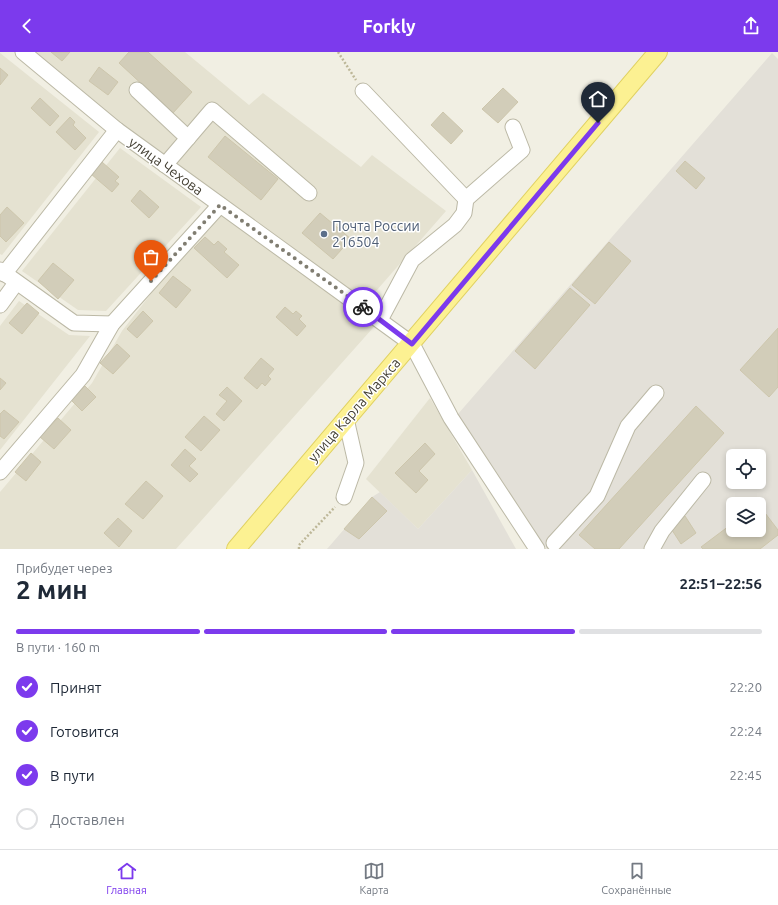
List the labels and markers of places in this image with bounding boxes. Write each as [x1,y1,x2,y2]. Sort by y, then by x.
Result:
pin [581,82,615,123]
place label: Почта России 216504 [332,218,420,250]
marker: Почта России 216504 [319,229,329,239]
pin [134,240,168,281]

